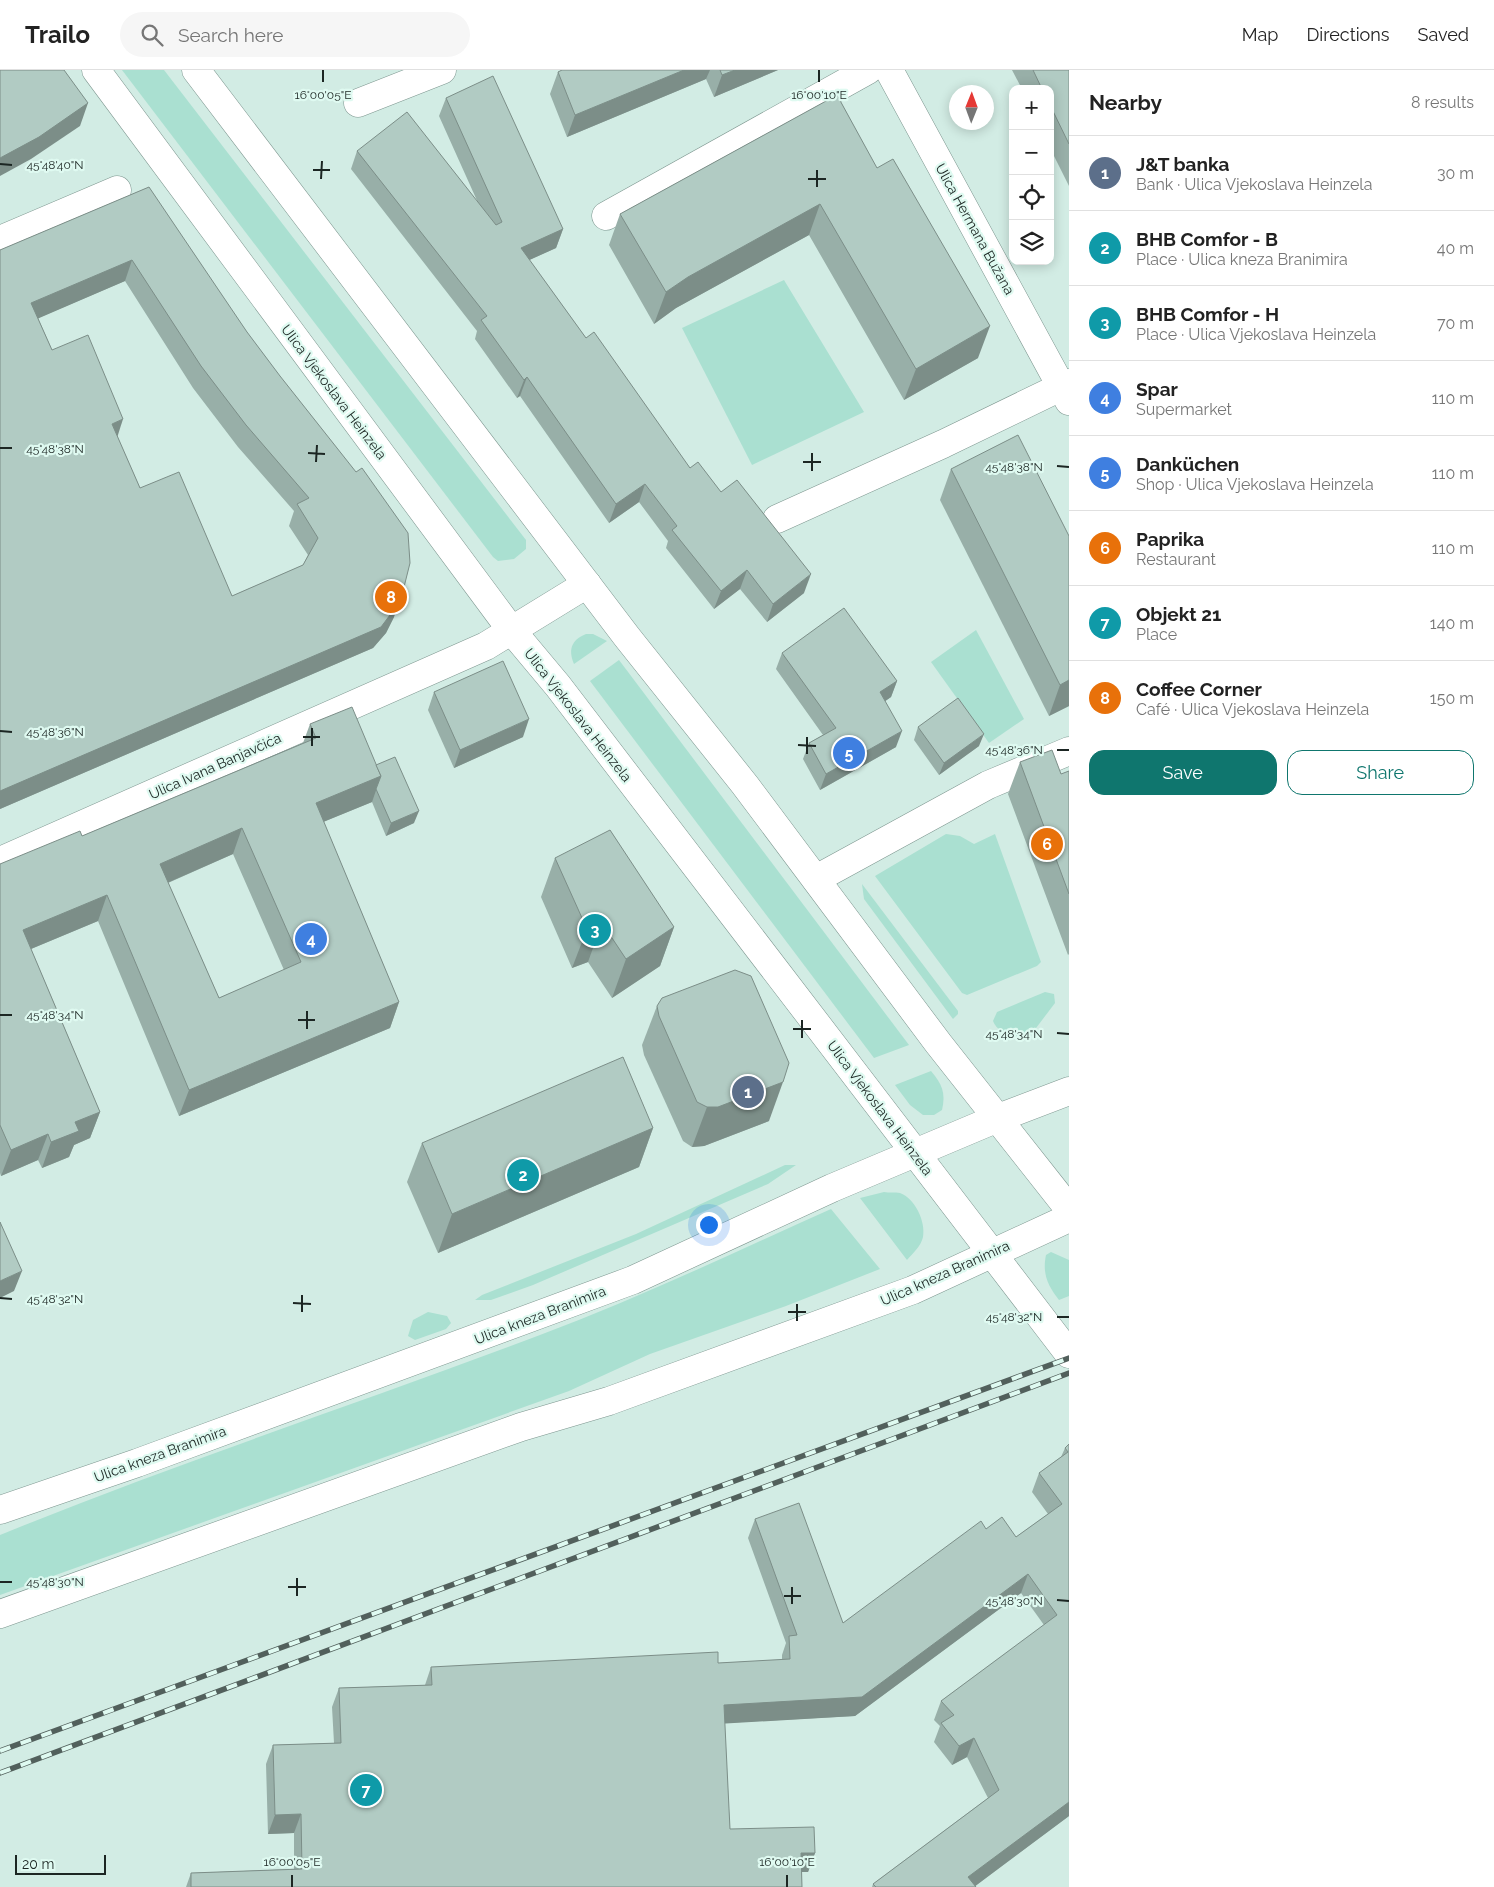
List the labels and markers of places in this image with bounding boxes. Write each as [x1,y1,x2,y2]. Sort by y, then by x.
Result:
pin: 8 [375,578,407,616]
pin: 5 [833,734,865,772]
pin: 6 [1031,825,1063,863]
pin: 3 [579,911,611,949]
pin: 4 [295,920,327,958]
pin: 1 [732,1073,764,1111]
pin: 2 [507,1156,539,1194]
pin: 7 [350,1771,382,1809]

